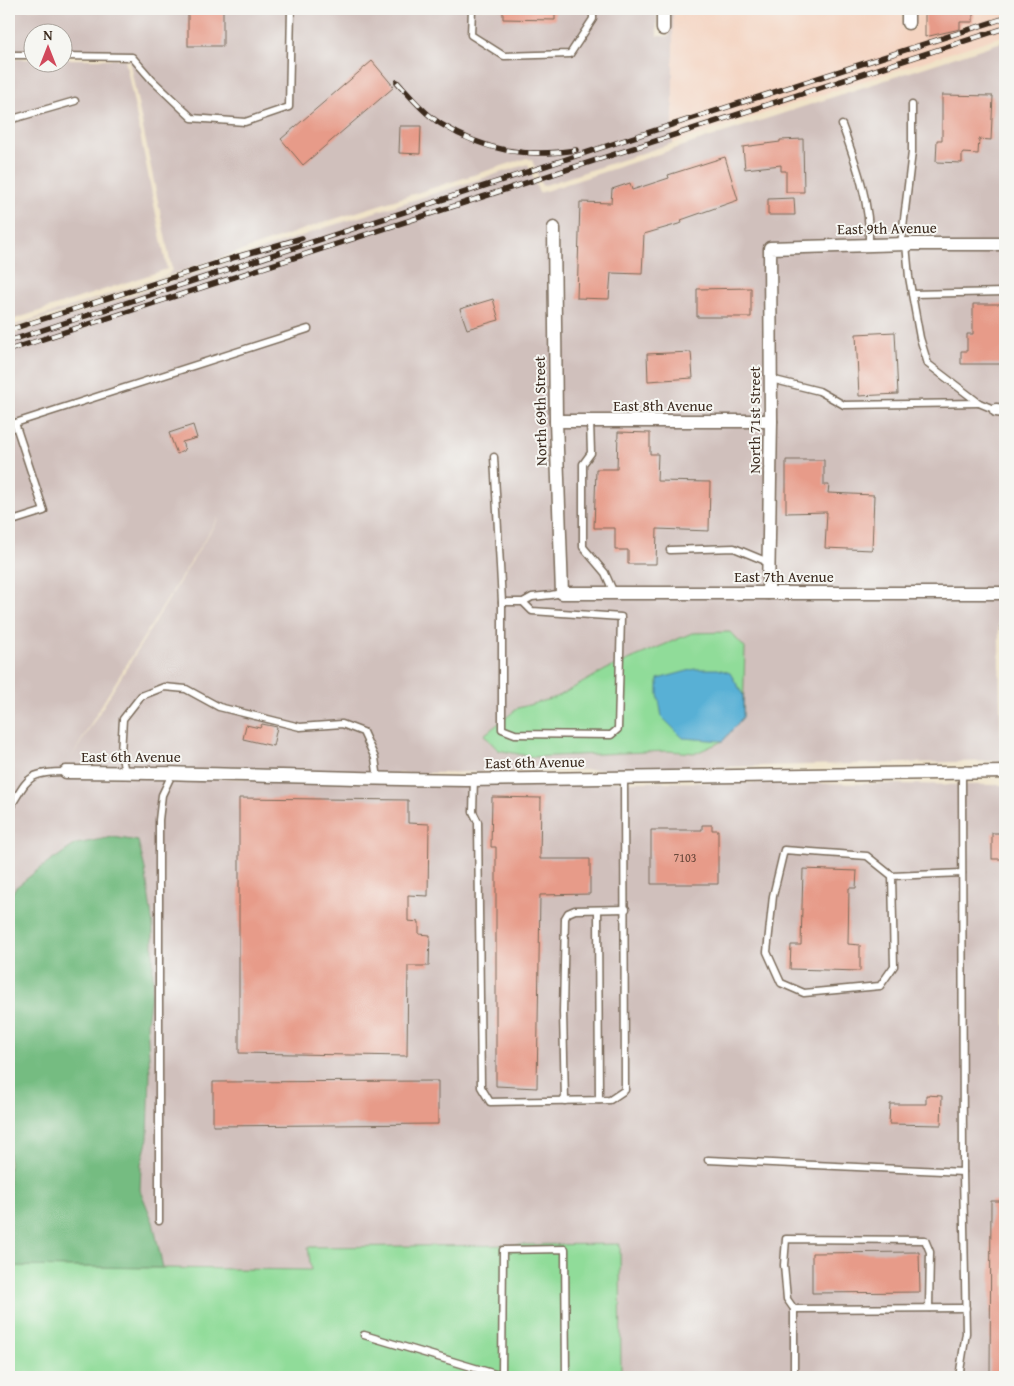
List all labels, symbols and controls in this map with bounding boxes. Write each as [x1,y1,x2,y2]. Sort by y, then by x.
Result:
north arrow [22,22,72,72]
text: N [43,25,53,45]
street label: East 9th Avenue [837,217,937,239]
street label: North 69th Street [529,355,551,466]
street label: North 71st Street [744,365,765,474]
street label: East 8th Avenue [613,395,713,416]
street label: East 7th Avenue [734,566,834,587]
street label: East 6th Avenue [81,746,181,767]
street label: East 6th Avenue [485,751,585,773]
house number: 7103 [673,849,697,866]

